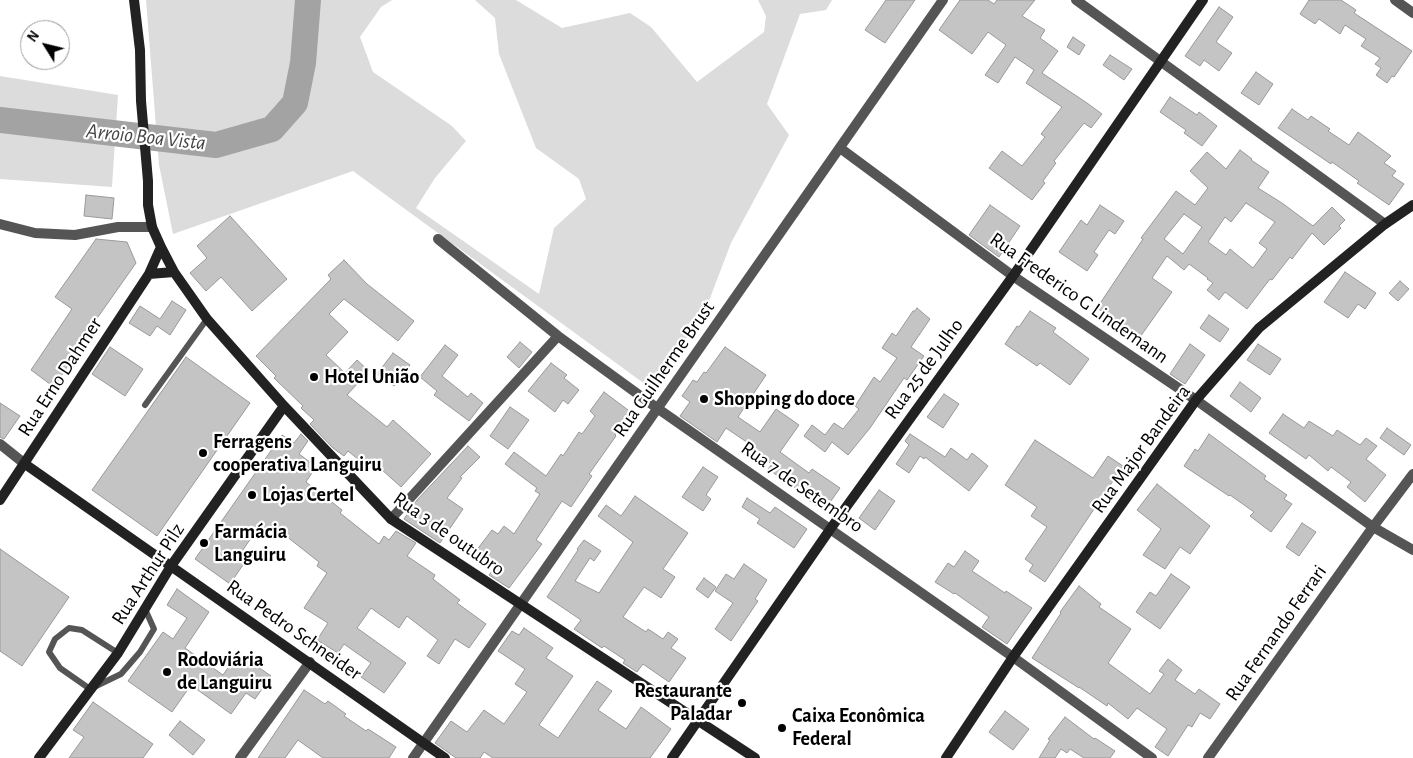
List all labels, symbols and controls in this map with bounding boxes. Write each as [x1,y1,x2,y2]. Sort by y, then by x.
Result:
north arrow [20,20,70,70]
text: N [25,29,42,45]
water label: Arroio Boa Vista [85,118,207,156]
street label: Rua Frederico G Lindemann [985,227,1173,369]
street label: Rua Guilherme Brust [608,296,720,442]
street label: Rua Erno Dahmer [13,313,107,441]
street label: Rua 25 de Julho [879,314,969,424]
place label: Hotel União [324,365,419,389]
marker: Hotel União [308,371,320,383]
street label: Rua Major Bandeira [1086,380,1196,518]
place label: Shopping do doce [714,387,855,411]
marker: Shopping do doce [698,393,710,405]
place label: Ferragens cooperativa Languiru [213,430,382,477]
street label: Rua 7 de Setembro [736,436,868,538]
marker: Ferragens cooperativa Languiru [197,447,209,459]
place label: Lojas Certel [262,483,354,507]
street label: Rua 3 de outubro [389,487,509,581]
marker: Lojas Certel [246,489,258,501]
street label: Rua Arthur Pilz [106,519,190,629]
place label: Farmácia Languiru [214,520,287,567]
marker: Farmácia Languiru [198,537,210,549]
street label: Rua Fernando Ferrari [1220,560,1332,706]
street label: Rua Pedro Schneider [222,574,366,686]
place label: Rodoviária de Languiru [177,648,272,695]
marker: Rodoviária de Languiru [161,666,173,678]
place label: Restaurante Paladar [634,679,732,726]
marker: Restaurante Paladar [736,697,748,709]
place label: Caixa Econômica Federal [792,704,925,751]
marker: Caixa Econômica Federal [776,722,788,734]

